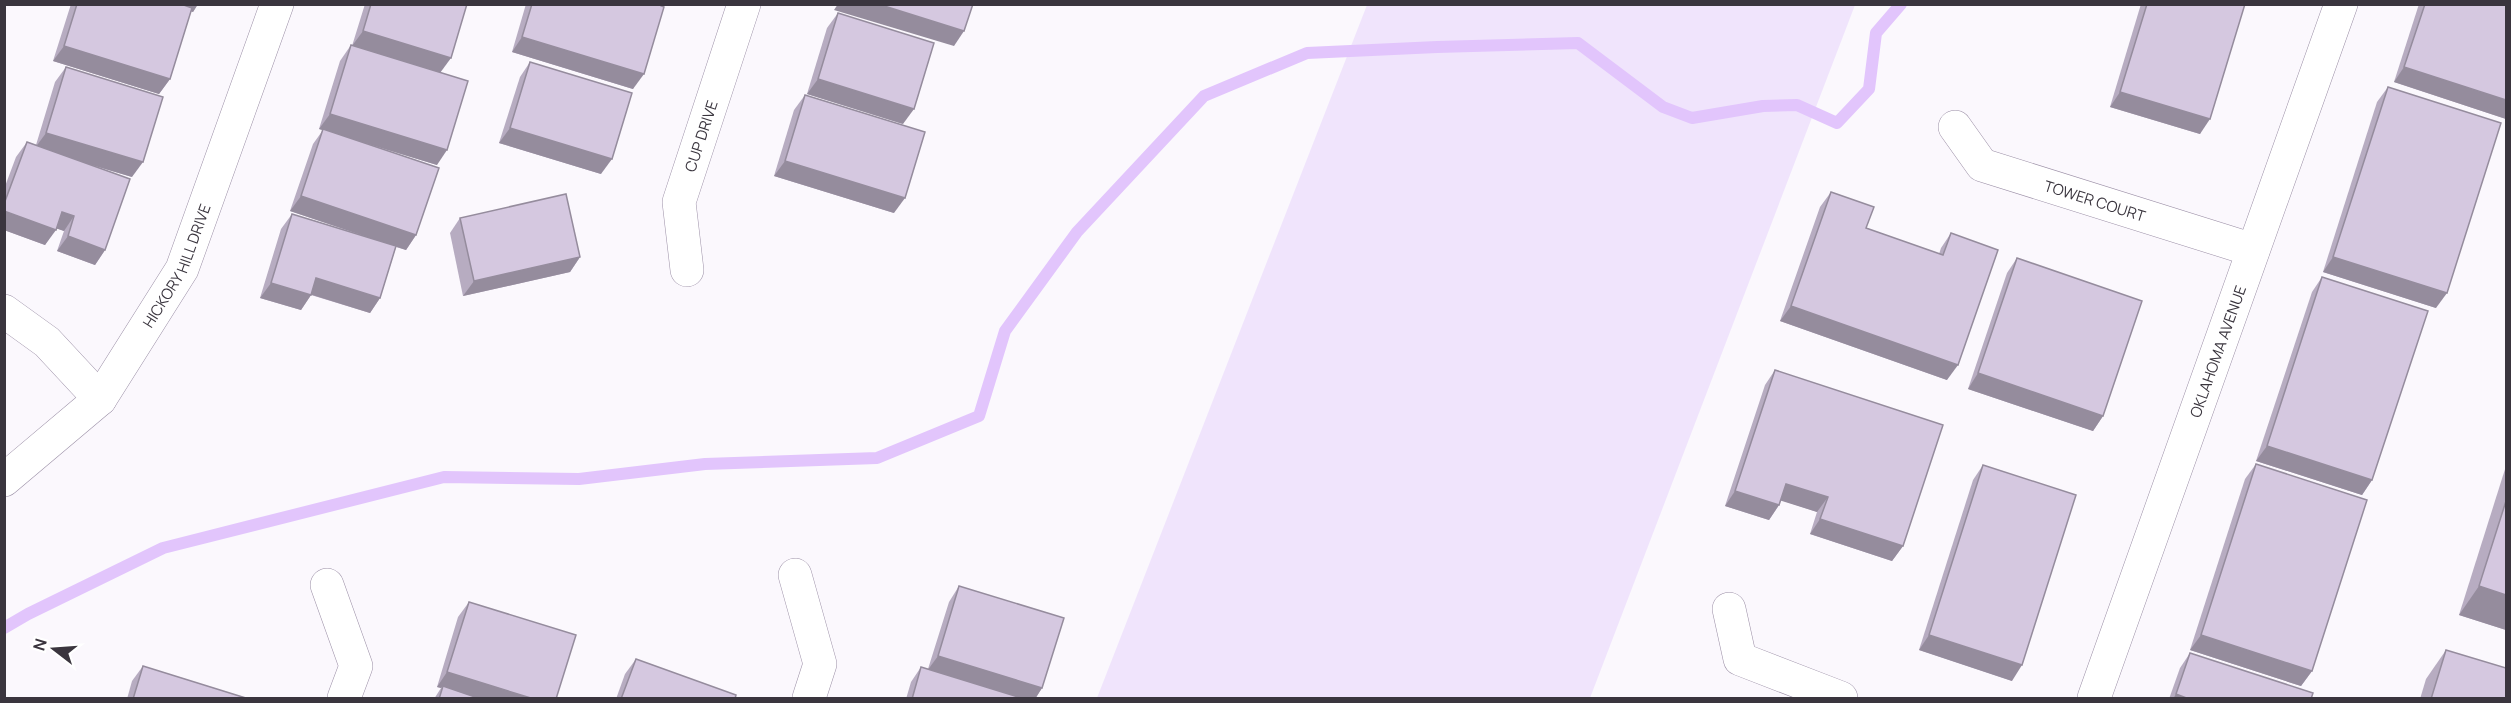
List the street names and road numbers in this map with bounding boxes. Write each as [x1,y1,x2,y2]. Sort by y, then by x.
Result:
street label: CUP DRIVE [679,98,722,174]
street label: TOWER COURT [2042,175,2148,226]
street label: HICKORY HILL DRIVE [137,201,215,331]
street label: OKLAHOMA AVENUE [2184,282,2251,420]

